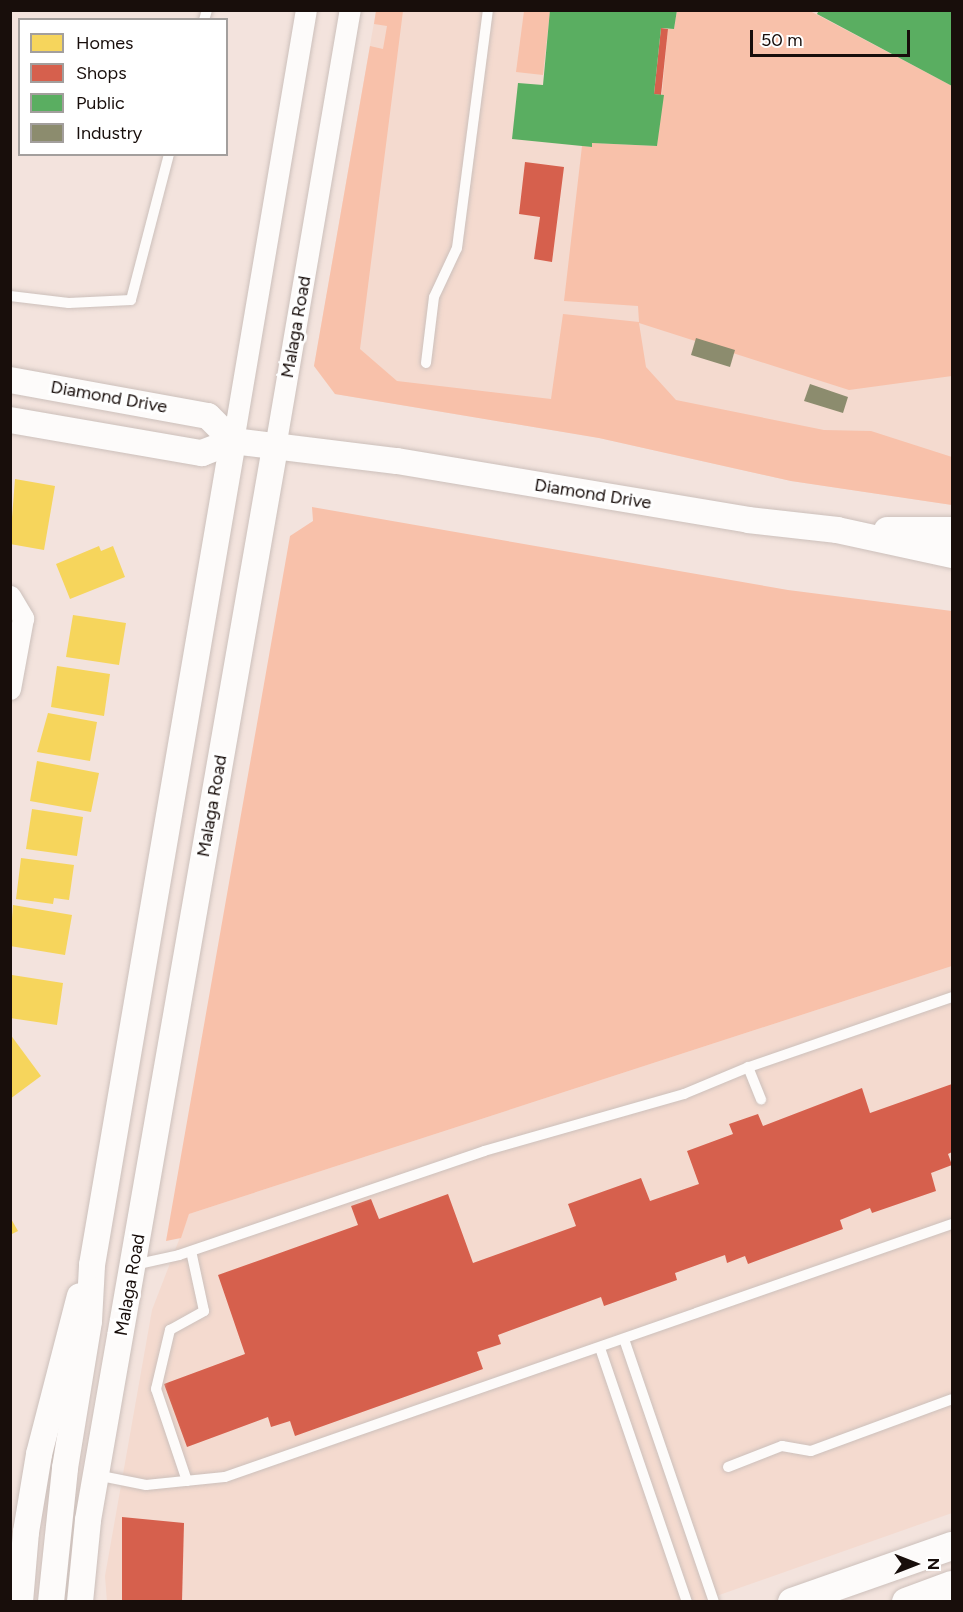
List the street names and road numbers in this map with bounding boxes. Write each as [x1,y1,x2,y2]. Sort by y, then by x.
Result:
street label: Malaga Road [276,274,316,380]
street label: Diamond Drive [49,376,169,418]
street label: Diamond Drive [533,474,653,514]
street label: Malaga Road [192,753,232,859]
street label: Malaga Road [110,1232,150,1338]

